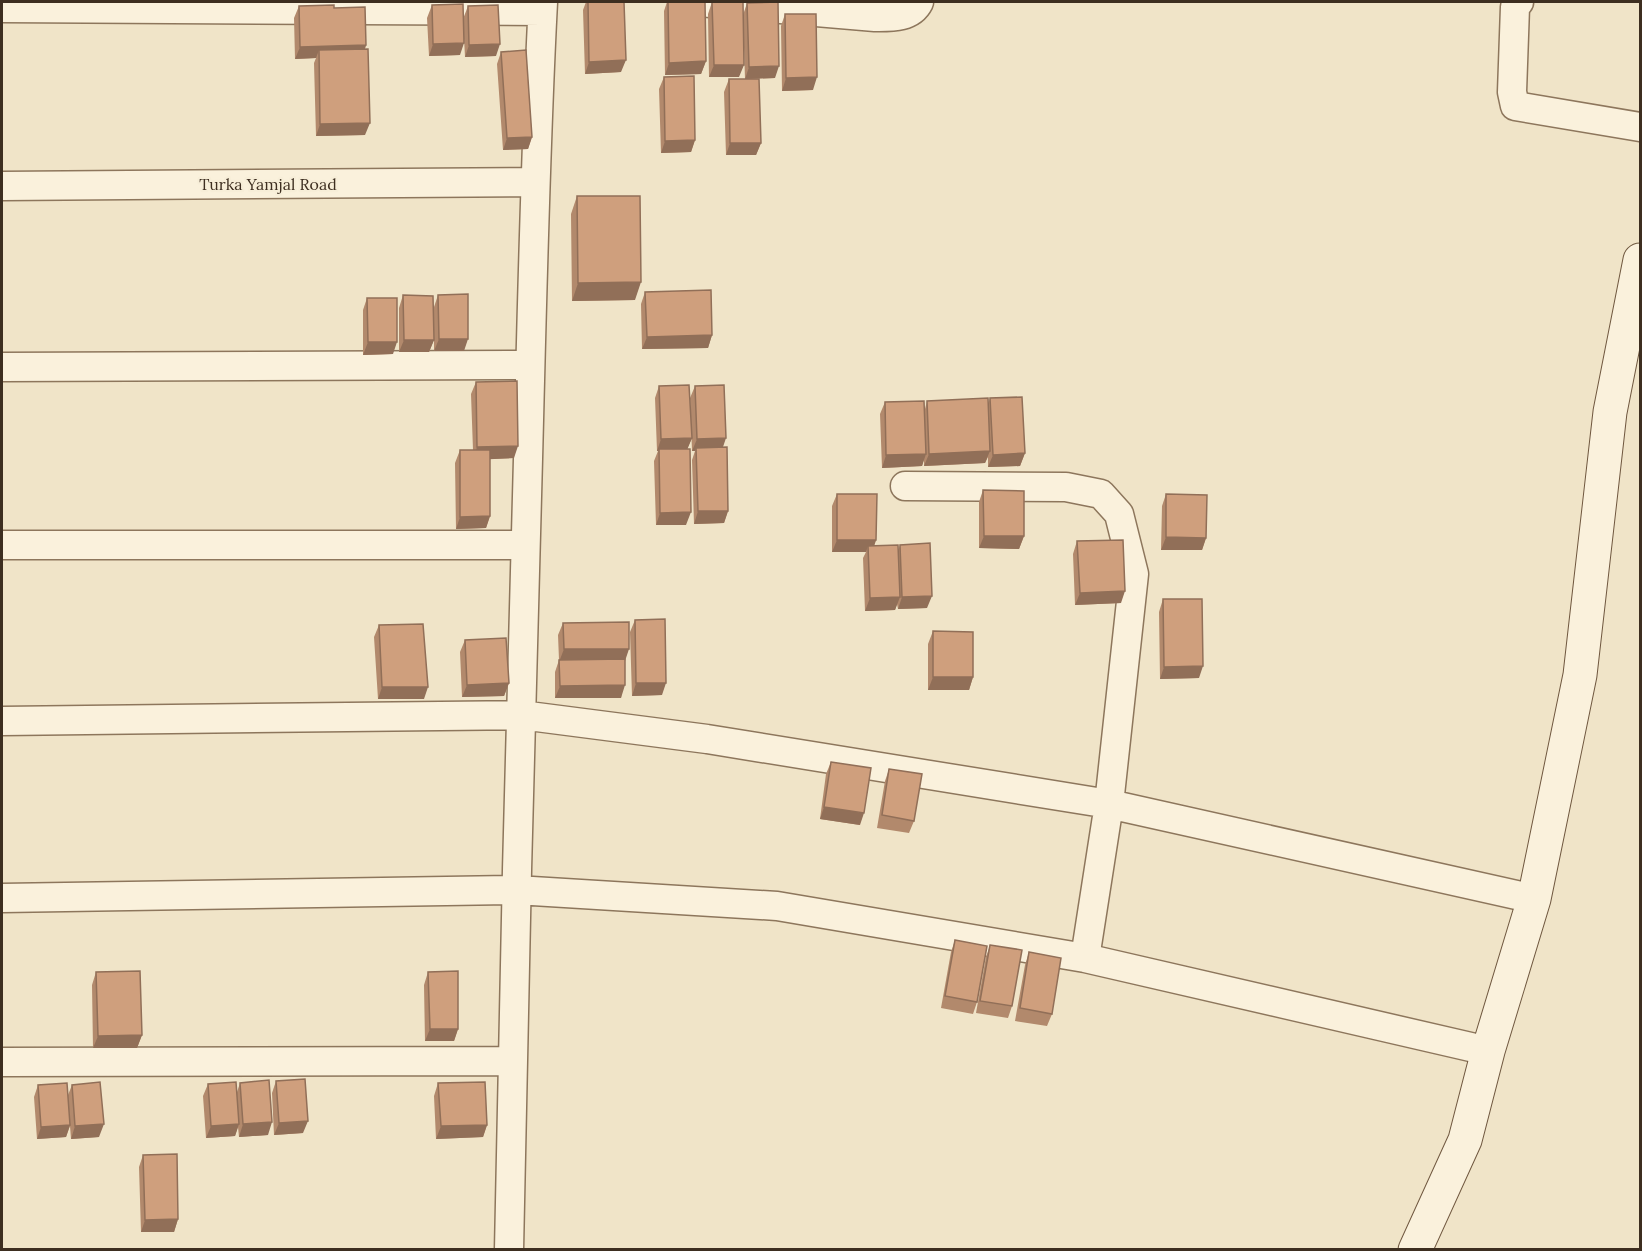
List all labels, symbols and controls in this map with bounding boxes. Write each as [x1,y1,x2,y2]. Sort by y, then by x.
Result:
street label: Turka Yamjal Road [199,174,337,194]

